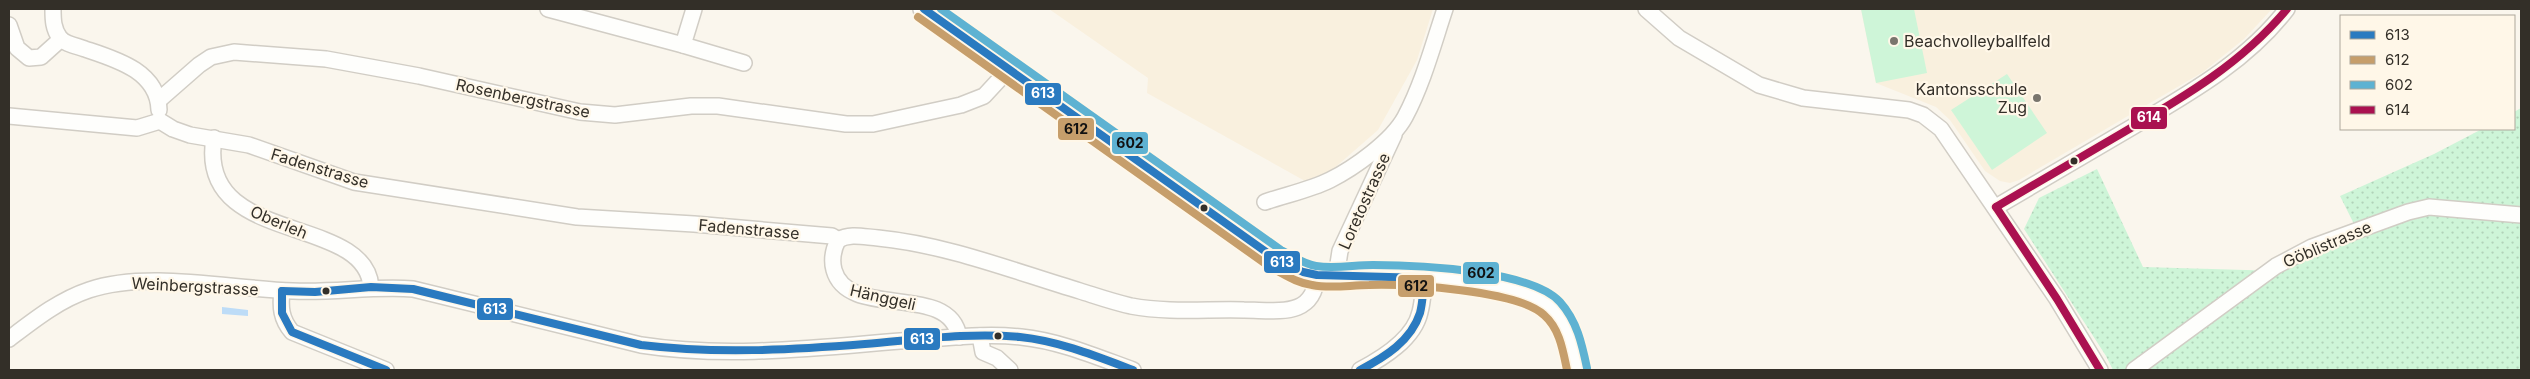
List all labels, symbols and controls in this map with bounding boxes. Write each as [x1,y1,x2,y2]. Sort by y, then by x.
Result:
legend [2340,15,2515,130]
text: 613 [2385,25,2410,44]
place label: Beachvolleyballfeld [1904,31,2051,51]
marker: Beachvolleyballfeld [1888,35,1900,47]
text: 612 [2385,50,2410,69]
street label: Rosenbergstrasse [454,74,592,122]
text: 602 [2385,75,2413,94]
place label: Kantonsschule Zug [1916,79,2027,117]
line badge: 613 [1024,82,1062,106]
text: 613 [1031,84,1055,101]
marker: Kantonsschule Zug [2031,92,2043,104]
text: 614 [2385,100,2410,119]
line badge: 614 [2130,106,2168,130]
text: 614 [2137,108,2161,125]
line badge: 612 [1057,117,1095,141]
text: 612 [1064,120,1088,137]
line badge: 602 [1111,131,1149,155]
text: 602 [1116,134,1144,151]
street label: Fadenstrasse [269,144,371,192]
street label: Loretostrasse [1334,150,1394,252]
unlabelled marker [2069,156,2079,166]
street label: Oberleh [247,201,311,243]
unlabelled marker [1199,203,1209,213]
street label: Fadenstrasse [698,215,800,243]
street label: Göblistrasse [2280,216,2374,272]
line badge: 613 [1263,250,1301,274]
text: 613 [1270,253,1294,270]
line badge: 602 [1462,261,1500,285]
text: 602 [1467,264,1495,281]
street label: Weinbergstrasse [131,273,259,299]
line badge: 612 [1397,274,1435,298]
text: 612 [1404,277,1428,294]
street label: Hänggeli [848,280,918,314]
unlabelled marker [321,286,331,296]
line badge: 613 [476,297,514,321]
text: 613 [483,300,507,317]
line badge: 613 [903,327,941,351]
text: 613 [910,330,934,347]
unlabelled marker [993,331,1003,341]

